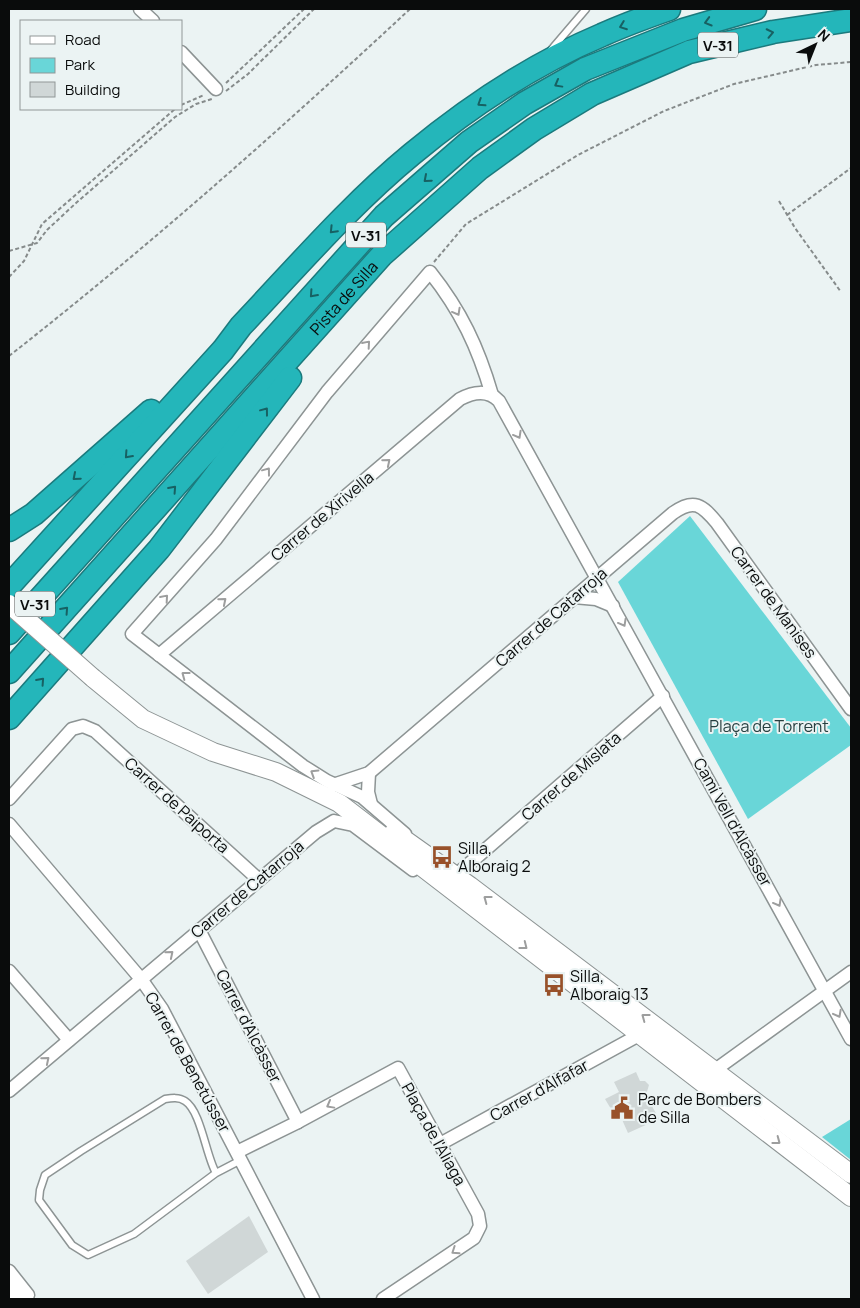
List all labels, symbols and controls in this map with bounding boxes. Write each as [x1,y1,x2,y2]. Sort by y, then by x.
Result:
one-way arrow [704,17,713,27]
legend [20,20,182,110]
north arrow [790,20,840,70]
one-way arrow [620,21,628,31]
text: N [814,25,834,46]
one-way arrow [766,28,775,39]
text: Road [65,29,101,50]
road number: V-31 [698,32,738,58]
text: Park [65,54,95,75]
one-way arrow [555,78,564,88]
text: Building [65,79,120,100]
one-way arrow [477,97,486,107]
one-way arrow [423,173,432,182]
road number: V-31 [346,222,386,248]
one-way arrow [330,224,339,233]
street label: Pista de Silla [305,256,383,340]
one-way arrow [310,289,319,298]
one-way arrow [451,307,461,316]
one-way arrow [362,341,370,350]
one-way arrow [259,407,268,417]
one-way arrow [512,430,522,439]
one-way arrow [125,450,134,459]
one-way arrow [381,458,390,467]
street label: Carrer de Xirivella [266,466,378,566]
one-way arrow [261,468,269,477]
one-way arrow [72,471,81,480]
one-way arrow [167,485,176,494]
street label: Carrer de Manises [726,541,822,663]
street label: Carrer de Catarroja [490,562,612,672]
road number: V-31 [15,592,55,616]
one-way arrow [159,594,168,603]
one-way arrow [217,598,226,607]
one-way arrow [59,606,68,615]
one-way arrow [617,618,627,627]
one-way arrow [182,673,191,681]
one-way arrow [35,678,44,687]
park label: Plaça de Torrent [709,715,829,737]
street label: Carrer de Mislata [516,727,626,825]
street label: Carrer de Paiporta [120,752,234,858]
street label: Camí Vell d'Alcàsser [688,754,778,891]
one-way arrow [311,770,320,780]
street label: Carrer de Catarroja [186,835,308,943]
place label: Silla, Alboraig 2 [458,837,531,877]
bus stop icon: Silla, Alboraig 2 [429,844,455,870]
one-way arrow [483,896,493,905]
one-way arrow [772,898,782,907]
one-way arrow [518,940,527,949]
one-way arrow [164,951,173,960]
place label: Silla, Alboraig 13 [570,965,649,1005]
street label: Carrer d'Alcàsser [211,966,287,1087]
bus stop icon: Silla, Alboraig 13 [541,972,567,998]
street label: Carrer de Benetússer [140,988,236,1136]
one-way arrow [832,1009,842,1018]
one-way arrow [642,1015,651,1023]
street label: Carrer d'Alfafar [486,1054,592,1126]
one-way arrow [40,1057,49,1065]
street label: Plaça de l'Aliaga [397,1078,471,1190]
place label: Parc de Bombers de Silla [638,1088,761,1128]
public building icon: Parc de Bombers de Silla [609,1095,635,1121]
one-way arrow [326,1099,335,1109]
one-way arrow [771,1135,780,1143]
one-way arrow [451,1245,461,1254]

